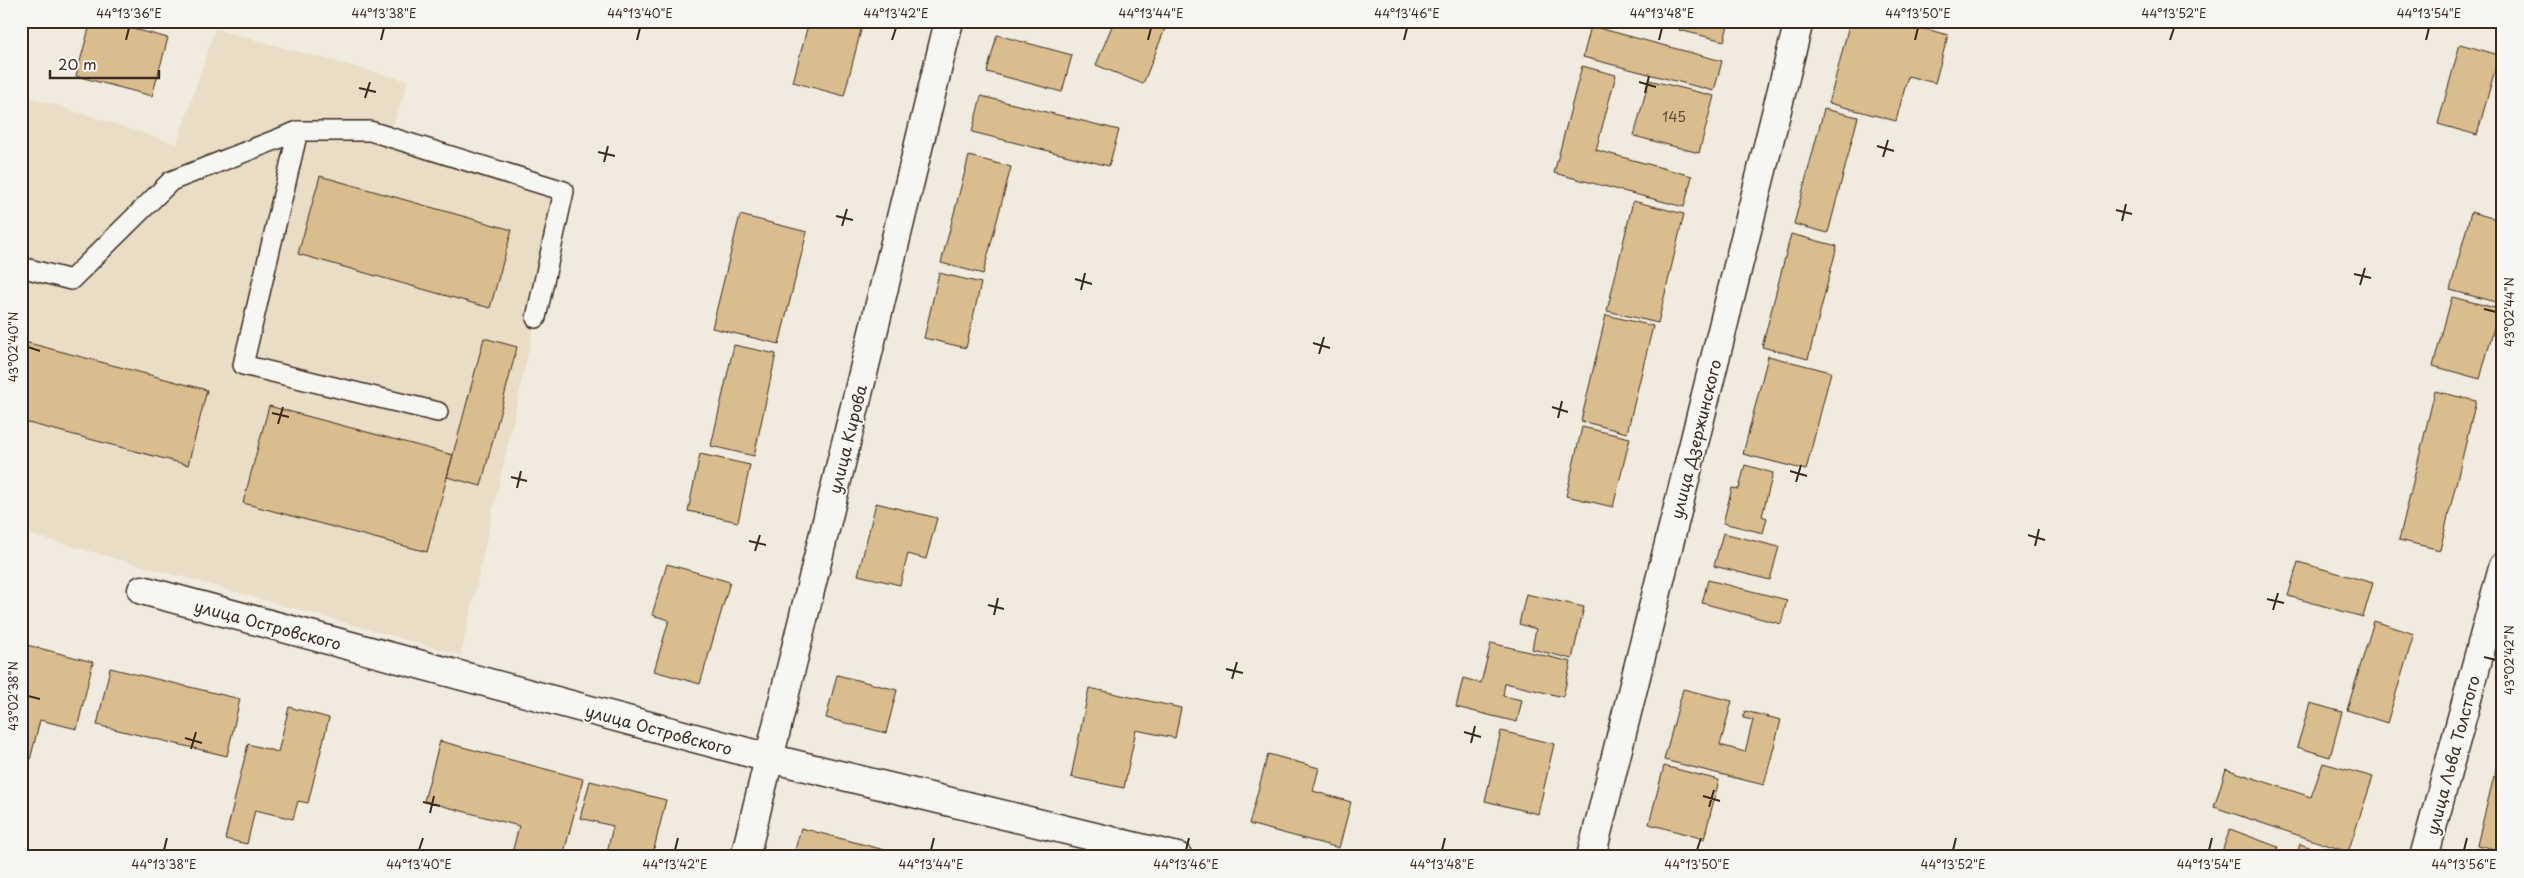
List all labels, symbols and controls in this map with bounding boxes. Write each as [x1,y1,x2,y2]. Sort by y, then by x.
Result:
text: 44°13'36"E [96,4,162,22]
text: 44°13'38"E [352,4,416,22]
text: 44°13'40"E [607,4,673,22]
text: 44°13'42"E [864,4,928,22]
text: 44°13'44"E [1119,4,1183,22]
text: 44°13'46"E [1374,4,1440,22]
text: 44°13'48"E [1630,4,1694,22]
text: 44°13'50"E [1885,4,1951,22]
text: 44°13'52"E [2142,4,2206,22]
text: 44°13'54"E [2397,4,2461,22]
scale bar [50,48,159,80]
text: 20 m [58,52,97,75]
house number: 145 [1662,106,1686,127]
text: 43°02'44"N [2500,277,2518,347]
text: 43°02'40"N [4,312,22,382]
street label: улица Дзержинского [1664,357,1726,521]
street label: улица Кирова [822,382,872,496]
street label: улица Островского [192,593,344,655]
text: 43°02'42"N [2500,625,2518,695]
text: 43°02'38"N [4,661,22,731]
street label: улица Льва Толстого [2419,673,2485,837]
street label: улица Островского [583,698,735,760]
text: 44°13'38"E [132,855,196,873]
text: 44°13'40"E [386,855,452,873]
text: 44°13'42"E [643,855,707,873]
text: 44°13'44"E [899,855,963,873]
text: 44°13'46"E [1153,855,1219,873]
text: 44°13'48"E [1410,855,1474,873]
text: 44°13'50"E [1664,855,1730,873]
text: 44°13'52"E [1921,855,1985,873]
text: 44°13'54"E [2177,855,2241,873]
text: 44°13'56"E [2431,855,2497,873]

